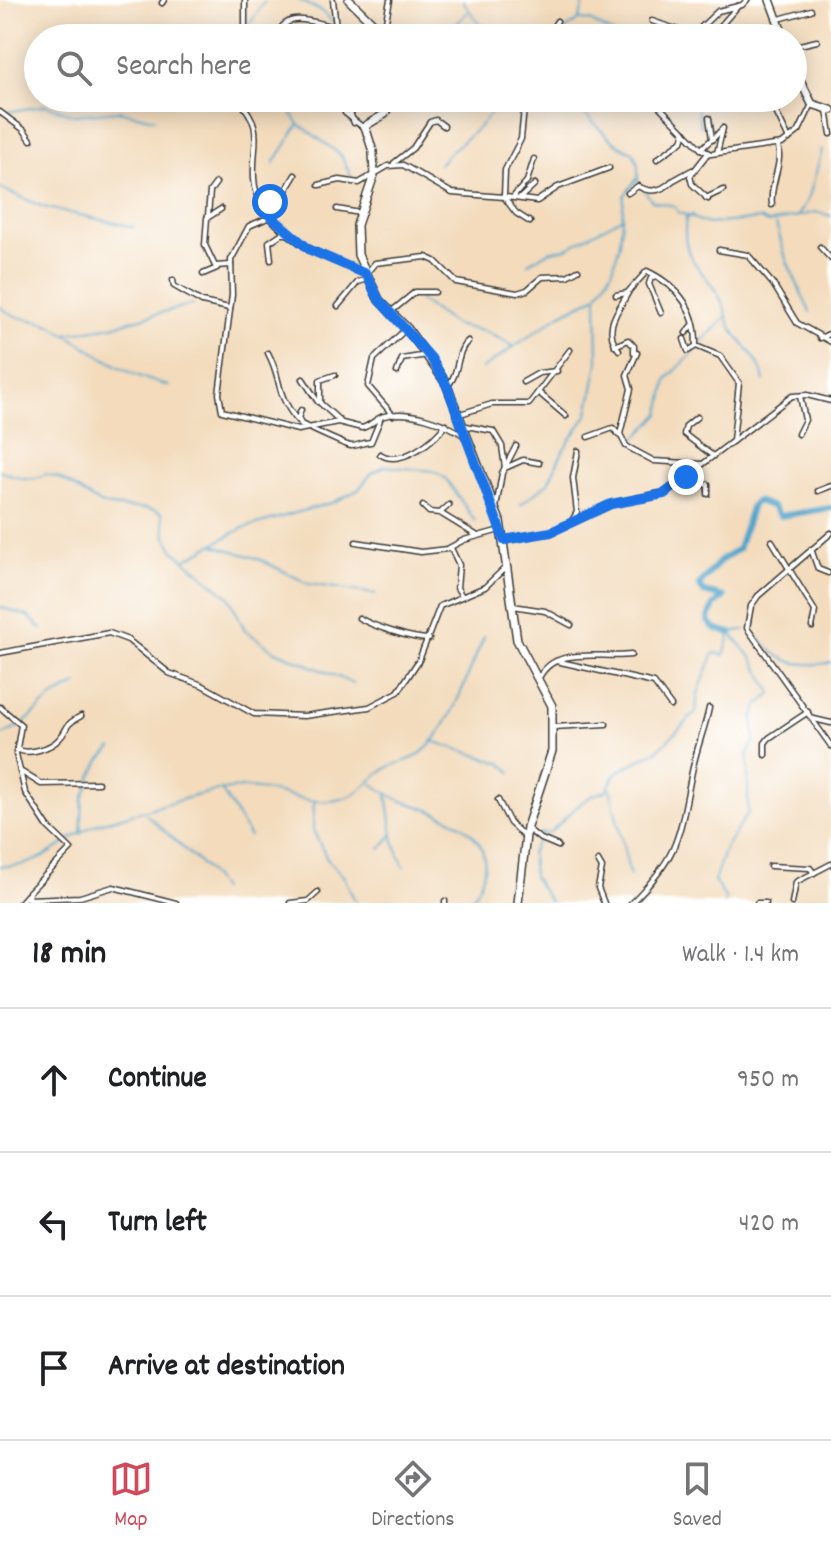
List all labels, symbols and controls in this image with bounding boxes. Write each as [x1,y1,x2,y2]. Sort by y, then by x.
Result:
search box [24,24,807,112]
icon: search [52,46,96,90]
text: Search here [116,47,252,90]
route start [252,184,288,220]
route end [668,459,704,495]
text: 18 min [32,931,106,980]
text: Walk · 1.4 km [682,937,799,974]
icon: ahead [32,1058,76,1102]
text: Continue [108,1059,207,1102]
text: 950 m [737,1062,799,1099]
icon: left [32,1202,76,1246]
text: Turn left [108,1203,207,1246]
text: 420 m [739,1206,799,1243]
icon: arrive [32,1346,76,1390]
text: Arrive at destination [108,1347,345,1390]
tab: Map [109,1457,153,1536]
tab: Directions [371,1457,455,1536]
tab: Saved [673,1457,722,1536]

